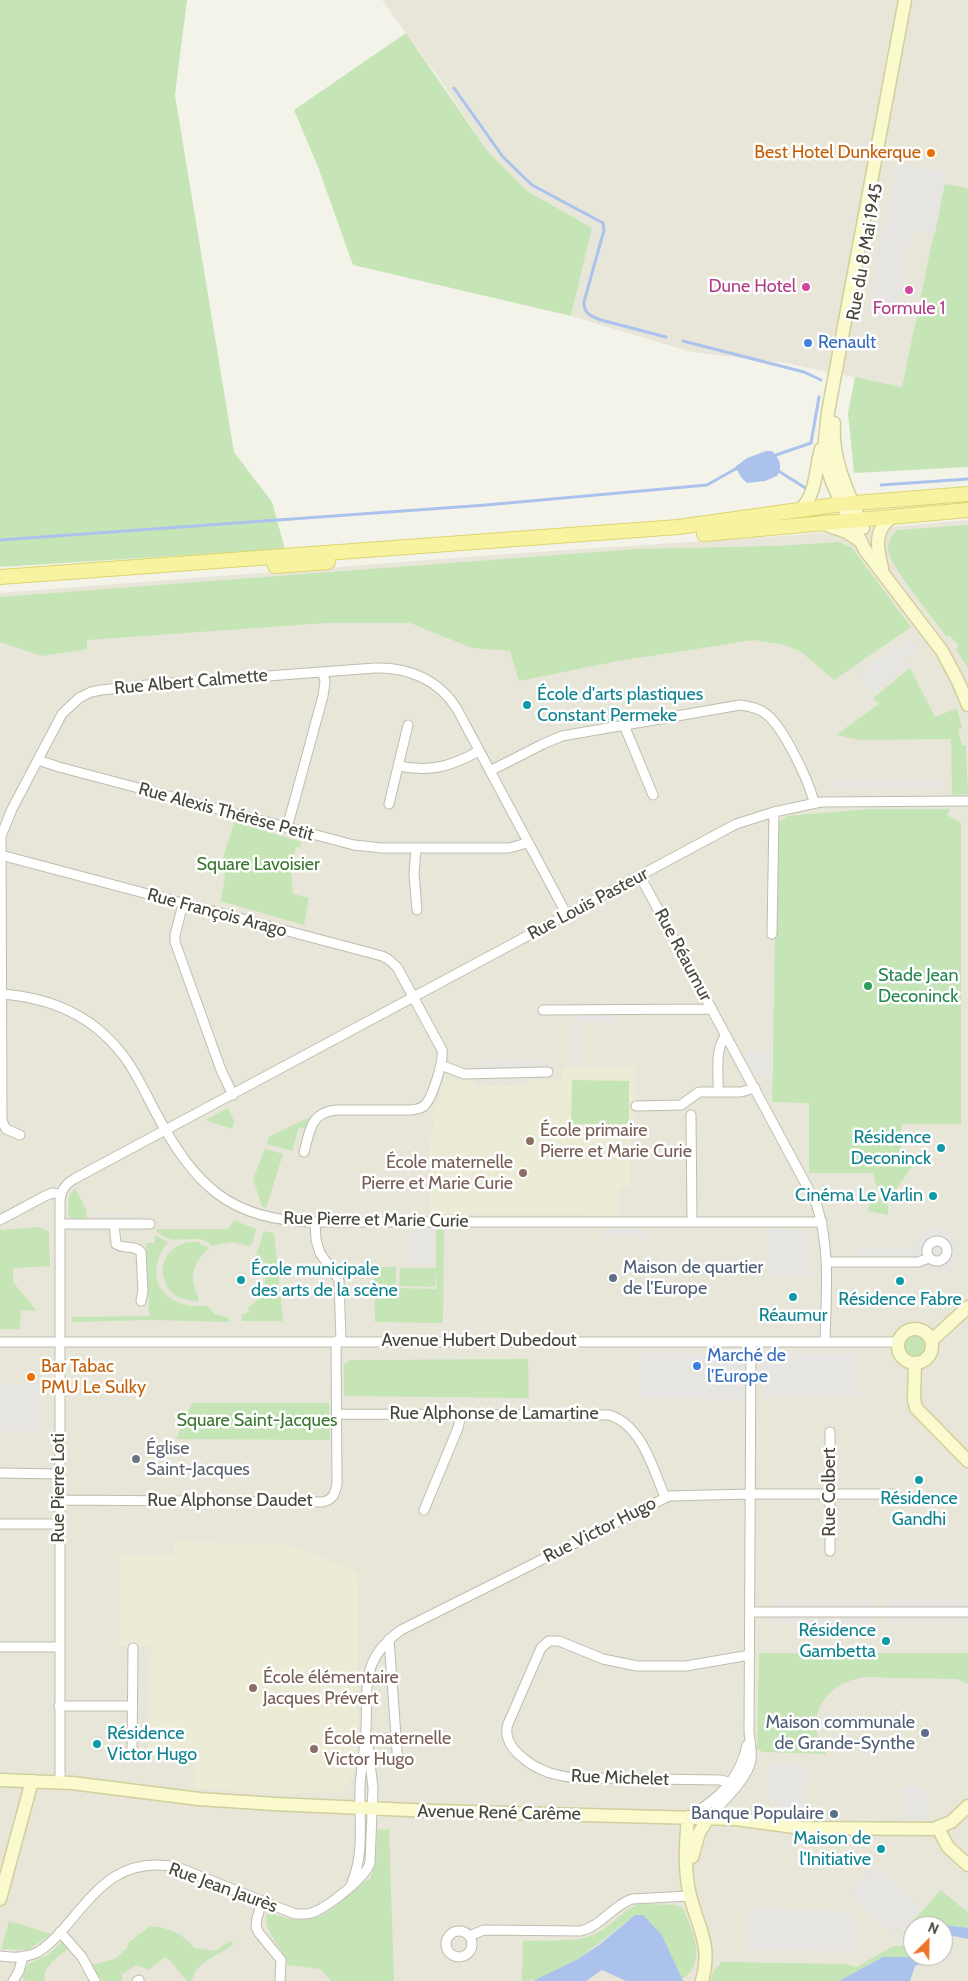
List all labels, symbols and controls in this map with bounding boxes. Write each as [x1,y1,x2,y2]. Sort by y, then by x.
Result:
place label: Best Hotel Dunkerque [754,142,921,164]
marker: Best Hotel Dunkerque [925,147,937,159]
street label: Rue du 8 Mai 1945 [842,182,888,322]
place label: Dune Hotel [709,276,796,298]
marker: Dune Hotel [800,281,812,293]
marker: Formule 1 [903,284,915,296]
place label: Formule 1 [873,298,945,320]
place label: Renault [818,332,876,354]
marker: Renault [802,337,814,349]
street label: Rue Albert Calmette [113,665,269,699]
place label: École d'arts plastiques Constant Permeke [537,684,703,726]
marker: École d'arts plastiques Constant Permeke [521,699,533,711]
street label: Rue Alexis Thérèse Petit [136,778,316,846]
park label: Square Lavoisier [196,854,320,876]
street label: Rue Louis Pasteur [524,863,652,945]
street label: Rue François Arago [145,884,289,942]
street label: Rue Réaumur [650,905,716,1005]
place label: Stade Jean Deconinck [878,965,958,1008]
marker: Stade Jean Deconinck [862,980,874,992]
place label: École primaire Pierre et Marie Curie [540,1120,692,1162]
place label: Résidence Deconinck [851,1127,931,1170]
marker: École primaire Pierre et Marie Curie [524,1135,536,1147]
marker: Résidence Deconinck [935,1142,947,1154]
place label: École maternelle Pierre et Marie Curie [361,1152,513,1194]
marker: École maternelle Pierre et Marie Curie [517,1167,529,1179]
place label: Cinéma Le Varlin [795,1185,923,1207]
marker: Cinéma Le Varlin [927,1190,939,1202]
street label: Rue Pierre et Marie Curie [283,1208,469,1232]
place label: Maison de quartier de l'Europe [623,1257,763,1300]
place label: École municipale des arts de la scène [251,1259,398,1302]
marker: Maison de quartier de l'Europe [607,1272,619,1284]
marker: École municipale des arts de la scène [235,1274,247,1286]
marker: Résidence Fabre [894,1275,906,1287]
place label: Résidence Fabre [838,1289,962,1311]
marker: Réaumur [787,1291,799,1303]
place label: Réaumur [759,1305,827,1327]
street label: Avenue Hubert Dubedout [381,1330,577,1352]
place label: Marché de l'Europe [707,1345,786,1388]
place label: Bar Tabac PMU Le Sulky [41,1356,146,1398]
marker: Marché de l'Europe [691,1360,703,1372]
marker: Bar Tabac PMU Le Sulky [25,1371,37,1383]
street label: Rue Alphonse de Lamartine [389,1403,599,1425]
park label: Square Saint-Jacques [176,1410,338,1432]
street label: Rue Pierre Loti [48,1433,70,1543]
place label: Église Saint-Jacques [146,1438,250,1480]
street label: Rue Colbert [819,1447,841,1537]
marker: Église Saint-Jacques [130,1453,142,1465]
marker: Résidence Gandhi [913,1474,925,1486]
place label: Résidence Gandhi [880,1488,958,1530]
street label: Rue Alphonse Daudet [147,1490,313,1512]
street label: Rue Victor Hugo [540,1492,660,1568]
place label: Résidence Gambetta [798,1620,876,1662]
marker: Résidence Gambetta [880,1635,892,1647]
place label: École élémentaire Jacques Prévert [263,1667,399,1710]
marker: École élémentaire Jacques Prévert [247,1682,259,1694]
place label: Maison communale de Grande-Synthe [766,1712,915,1755]
place label: Résidence Victor Hugo [107,1723,197,1766]
marker: Maison communale de Grande-Synthe [919,1727,931,1739]
place label: École maternelle Victor Hugo [324,1728,451,1770]
marker: Résidence Victor Hugo [91,1738,103,1750]
marker: École maternelle Victor Hugo [308,1743,320,1755]
street label: Rue Michelet [571,1765,669,1791]
street label: Avenue René Carême [417,1801,581,1825]
place label: Banque Populaire [691,1803,824,1825]
marker: Banque Populaire [828,1808,840,1820]
place label: Maison de l'Initiative [793,1828,871,1870]
marker: Maison de l'Initiative [875,1843,887,1855]
street label: Rue Jean Jaurès [166,1858,280,1918]
north arrow [903,1916,953,1966]
text: N [925,1918,942,1938]

